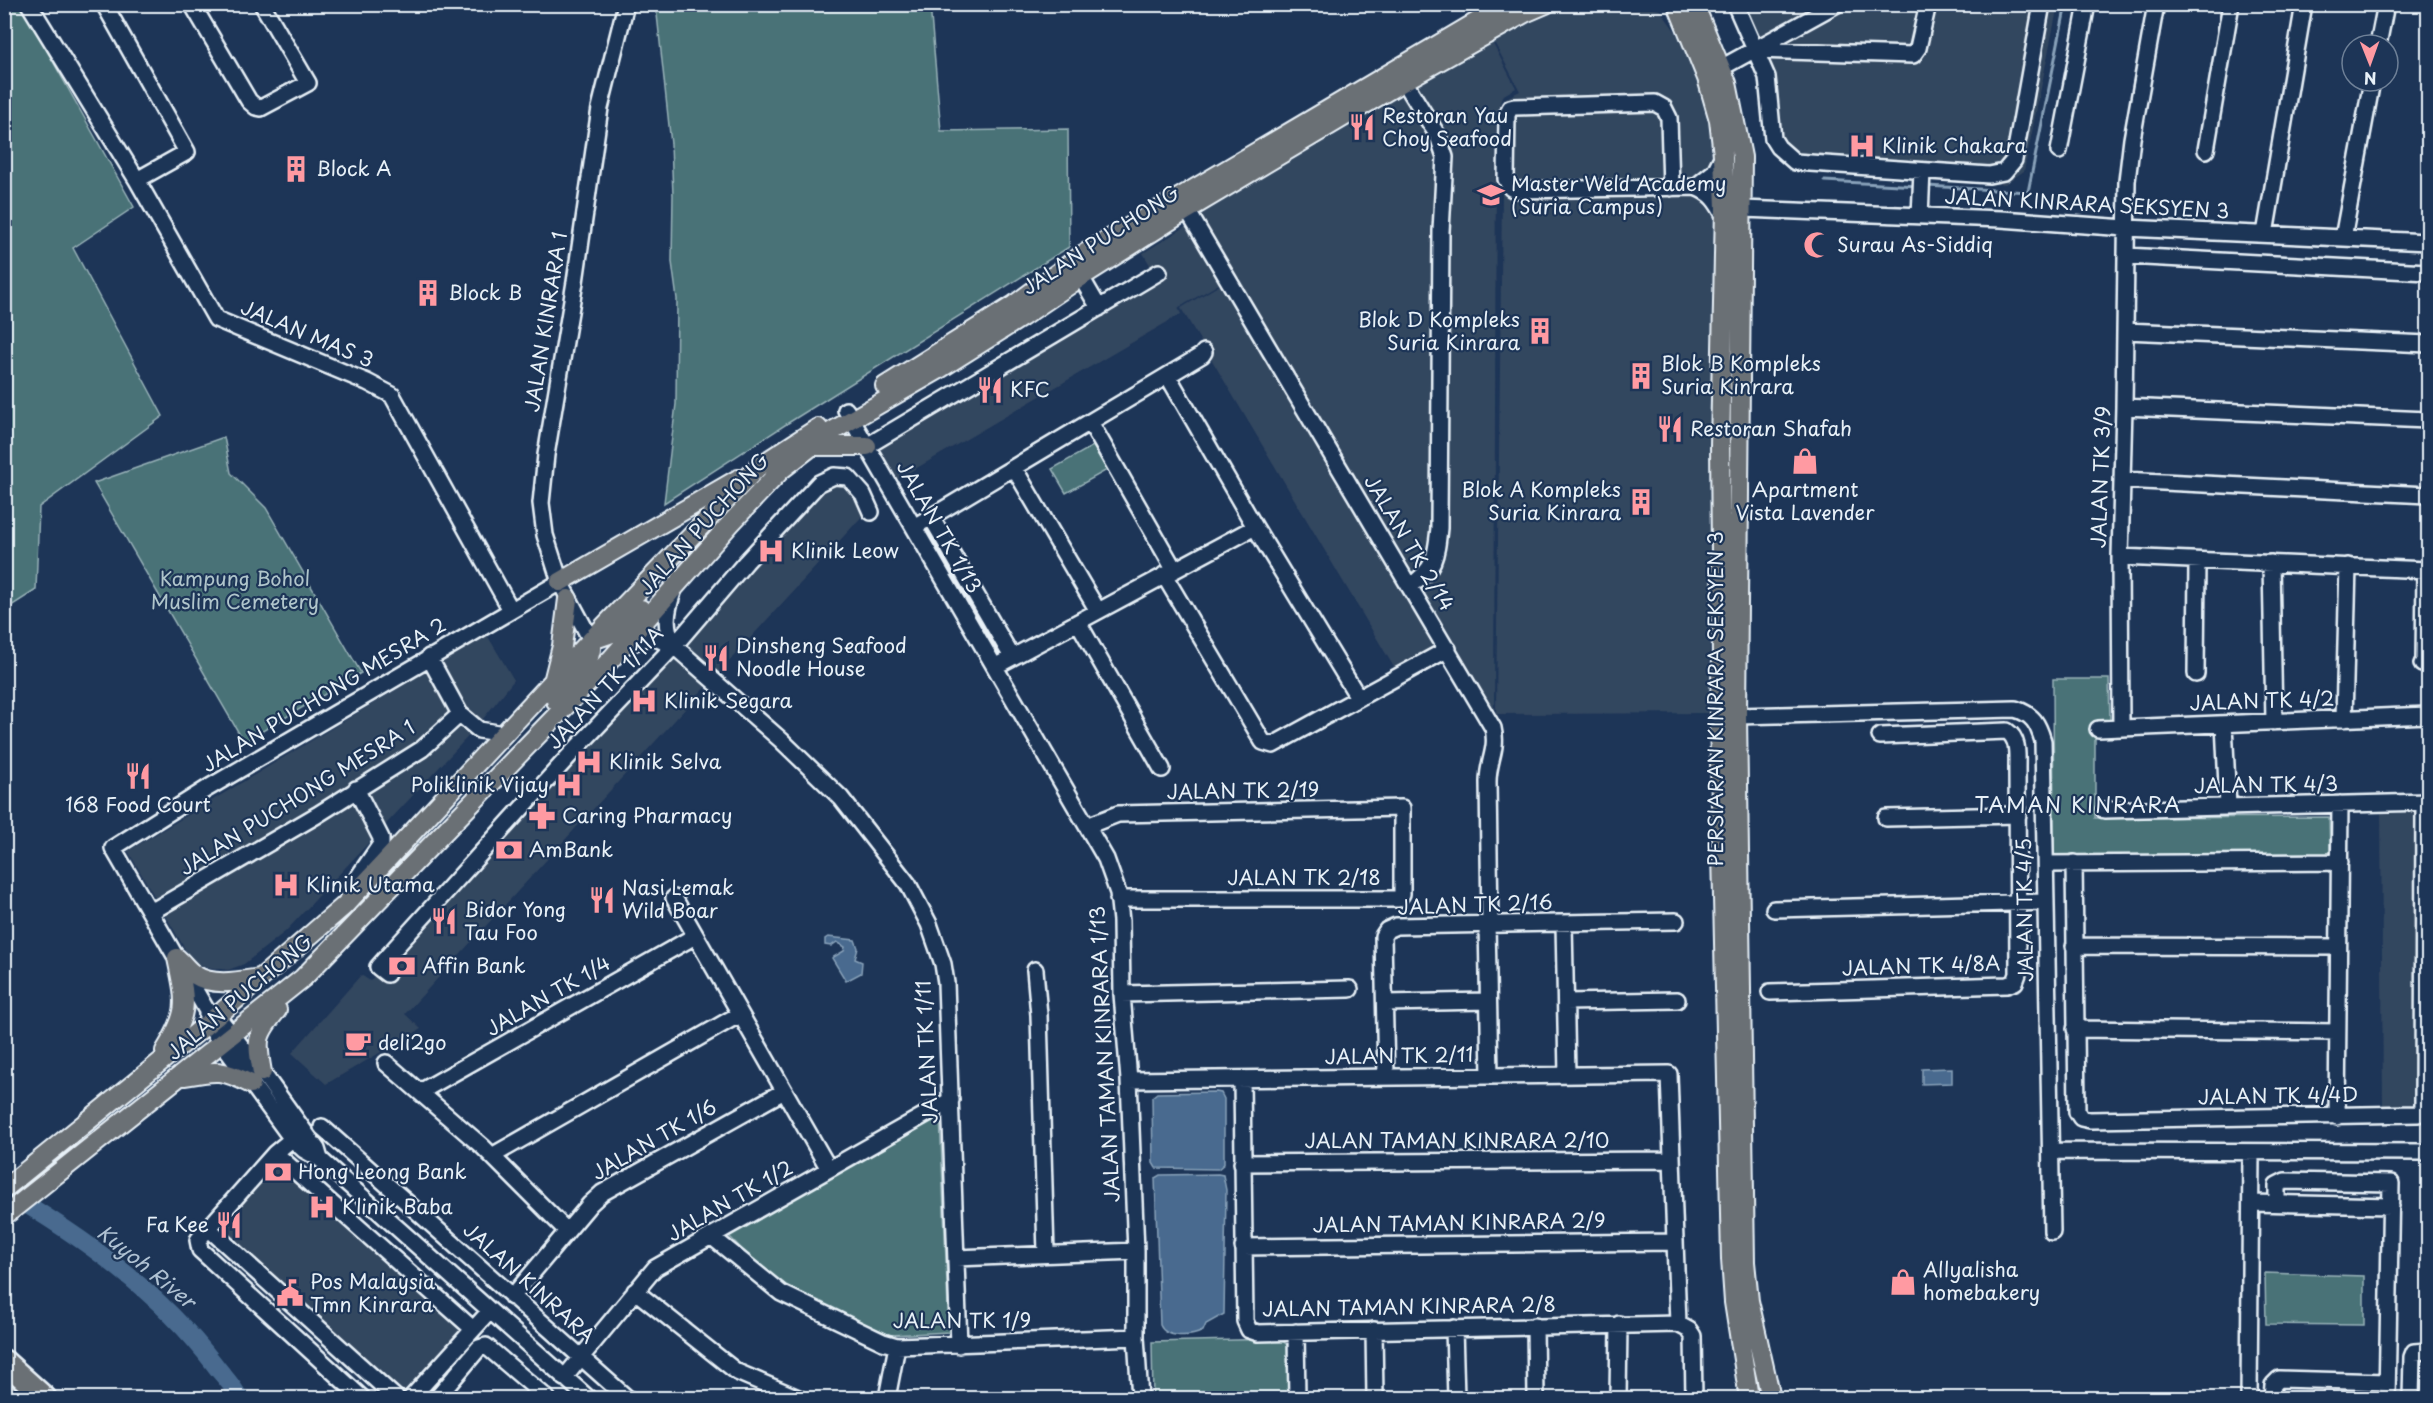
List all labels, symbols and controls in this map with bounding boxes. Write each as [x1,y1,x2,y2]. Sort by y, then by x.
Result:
north arrow [2340,33,2400,93]
text: N [2364,67,2377,91]
place label: Restoran Yau Choy Seafood [1382,100,1512,153]
restaurant icon: Restoran Yau Choy Seafood [1347,112,1377,142]
place label: Klinik Chakara [1882,130,2027,160]
hospital icon: Klinik Chakara [1847,131,1877,161]
place label: Block A [316,153,391,183]
building icon: Block A [281,154,311,184]
place label: Master Weld Academy (Suria Campus) [1511,168,1727,221]
street label: JALAN PUCHONG [1015,177,1185,302]
school or university icon: Master Weld Academy (Suria Campus) [1476,180,1506,210]
street label: JALAN KINRARA SEKSYEN 3 [1944,181,2230,225]
place label: Surau As-Siddiq [1837,229,1993,259]
street label: JALAN KINRARA 1 [516,230,574,414]
mosque icon: Surau As-Siddiq [1802,230,1832,260]
place label: Block B [448,277,522,307]
building icon: Block B [413,278,443,308]
street label: JALAN MAS 3 [236,292,378,375]
place label: Blok D Kompleks Suria Kinrara [1358,304,1520,357]
building icon: Blok D Kompleks Suria Kinrara [1525,316,1555,346]
place label: Blok B Kompleks Suria Kinrara [1661,348,1821,401]
building icon: Blok B Kompleks Suria Kinrara [1626,361,1656,391]
place label: KFC [1010,374,1050,404]
restaurant icon: KFC [975,375,1005,405]
street label: JALAN TK 3/9 [2083,405,2117,549]
place label: Restoran Shafah [1690,413,1852,443]
restaurant icon: Restoran Shafah [1655,414,1685,444]
street label: JALAN PUCHONG [631,445,776,601]
shop icon: Apartment Vista Lavender [1790,446,1820,476]
street label: JALAN TK 1/13 [890,454,990,599]
street label: JALAN TK 2/14 [1357,469,1462,616]
place label: Blok A Kompleks Suria Kinrara [1461,474,1621,527]
place label: Apartment Vista Lavender [1736,474,1875,527]
building icon: Blok A Kompleks Suria Kinrara [1626,487,1656,517]
street label: PERSIARAN KINRARA SEKSYEN 3 [1700,531,1730,867]
place label: Klinik Leow [791,535,899,565]
hospital icon: Klinik Leow [756,536,786,566]
park label: Kampung Bohol Muslim Cemetery [151,563,319,616]
street label: JALAN PUCHONG MESRA 2 [196,609,451,779]
street label: JALAN TK 1/11A [539,619,669,756]
place label: Dinsheng Seafood Noodle House [736,630,907,683]
restaurant icon: Dinsheng Seafood Noodle House [701,643,731,673]
street label: JALAN TK 4/2 [2189,682,2335,718]
place label: Klinik Segara [664,685,792,715]
hospital icon: Klinik Segara [629,686,659,716]
street label: JALAN PUCHONG MESRA 1 [173,712,420,882]
place label: Klinik Selva [609,746,722,776]
hospital icon: Klinik Selva [574,747,604,777]
restaurant icon: 168 Food Court [123,761,153,791]
street label: JALAN TK 4/3 [2194,768,2338,800]
place label: Poliklinik Vijay [411,769,549,799]
hospital icon: Poliklinik Vijay [554,770,584,800]
street label: JALAN TK 2/19 [1166,774,1320,806]
district label: TAMAN KINRARA [1974,788,2182,820]
place label: 168 Food Court [65,789,211,819]
place label: Caring Pharmacy [562,800,732,830]
pharmacy icon: Caring Pharmacy [527,801,557,831]
place label: AmBank [529,834,613,864]
bank icon: AmBank [494,835,524,865]
street label: JALAN TK 4/5 [2008,838,2040,982]
street label: JALAN TK 2/18 [1227,862,1381,892]
place label: Klinik Utama [306,869,435,899]
hospital icon: Klinik Utama [271,870,301,900]
place label: Nasi Lemak Wild Boar [622,872,734,925]
restaurant icon: Nasi Lemak Wild Boar [587,885,617,915]
street label: JALAN TK 2/16 [1397,886,1553,922]
place label: Bidor Yong Tau Foo [464,894,566,947]
street label: JALAN TAMAN KINRARA 1/13 [1081,905,1127,1203]
restaurant icon: Bidor Yong Tau Foo [429,906,459,936]
street label: JALAN PUCHONG [160,926,319,1067]
street label: JALAN TK 1/4 [480,947,615,1043]
street label: JALAN TK 4/8A [1841,947,2001,983]
place label: Affin Bank [422,950,526,980]
bank icon: Affin Bank [387,951,417,981]
street label: JALAN TK 1/11 [907,980,945,1124]
place label: deli2go [378,1027,447,1057]
cafe icon: deli2go [343,1028,373,1058]
street label: JALAN TK 2/11 [1324,1039,1474,1071]
street label: JALAN TK 4/4D [2198,1079,2358,1111]
street label: JALAN TK 1/6 [585,1091,722,1187]
street label: JALAN TAMAN KINRARA 2/10 [1305,1125,1609,1155]
street label: JALAN TK 1/2 [661,1152,798,1248]
place label: Hong Leong Bank [298,1156,467,1186]
bank icon: Hong Leong Bank [263,1157,293,1187]
place label: Klinik Baba [342,1191,453,1221]
hospital icon: Klinik Baba [307,1192,337,1222]
street label: JALAN TAMAN KINRARA 2/9 [1312,1204,1606,1240]
place label: Fa Kee [146,1209,209,1239]
restaurant icon: Fa Kee [214,1210,244,1240]
street label: JALAN KINRARA [457,1215,602,1350]
water label: Kuyoh River [91,1216,205,1317]
place label: Allyalisha homebakery [1923,1254,2040,1307]
place label: Pos Malaysia Tmn Kinrara [310,1266,435,1319]
shop icon: Allyalisha homebakery [1888,1267,1918,1297]
public building icon: Pos Malaysia Tmn Kinrara [275,1278,305,1308]
street label: JALAN TAMAN KINRARA 2/8 [1262,1288,1556,1324]
street label: JALAN TK 1/9 [893,1305,1031,1335]

